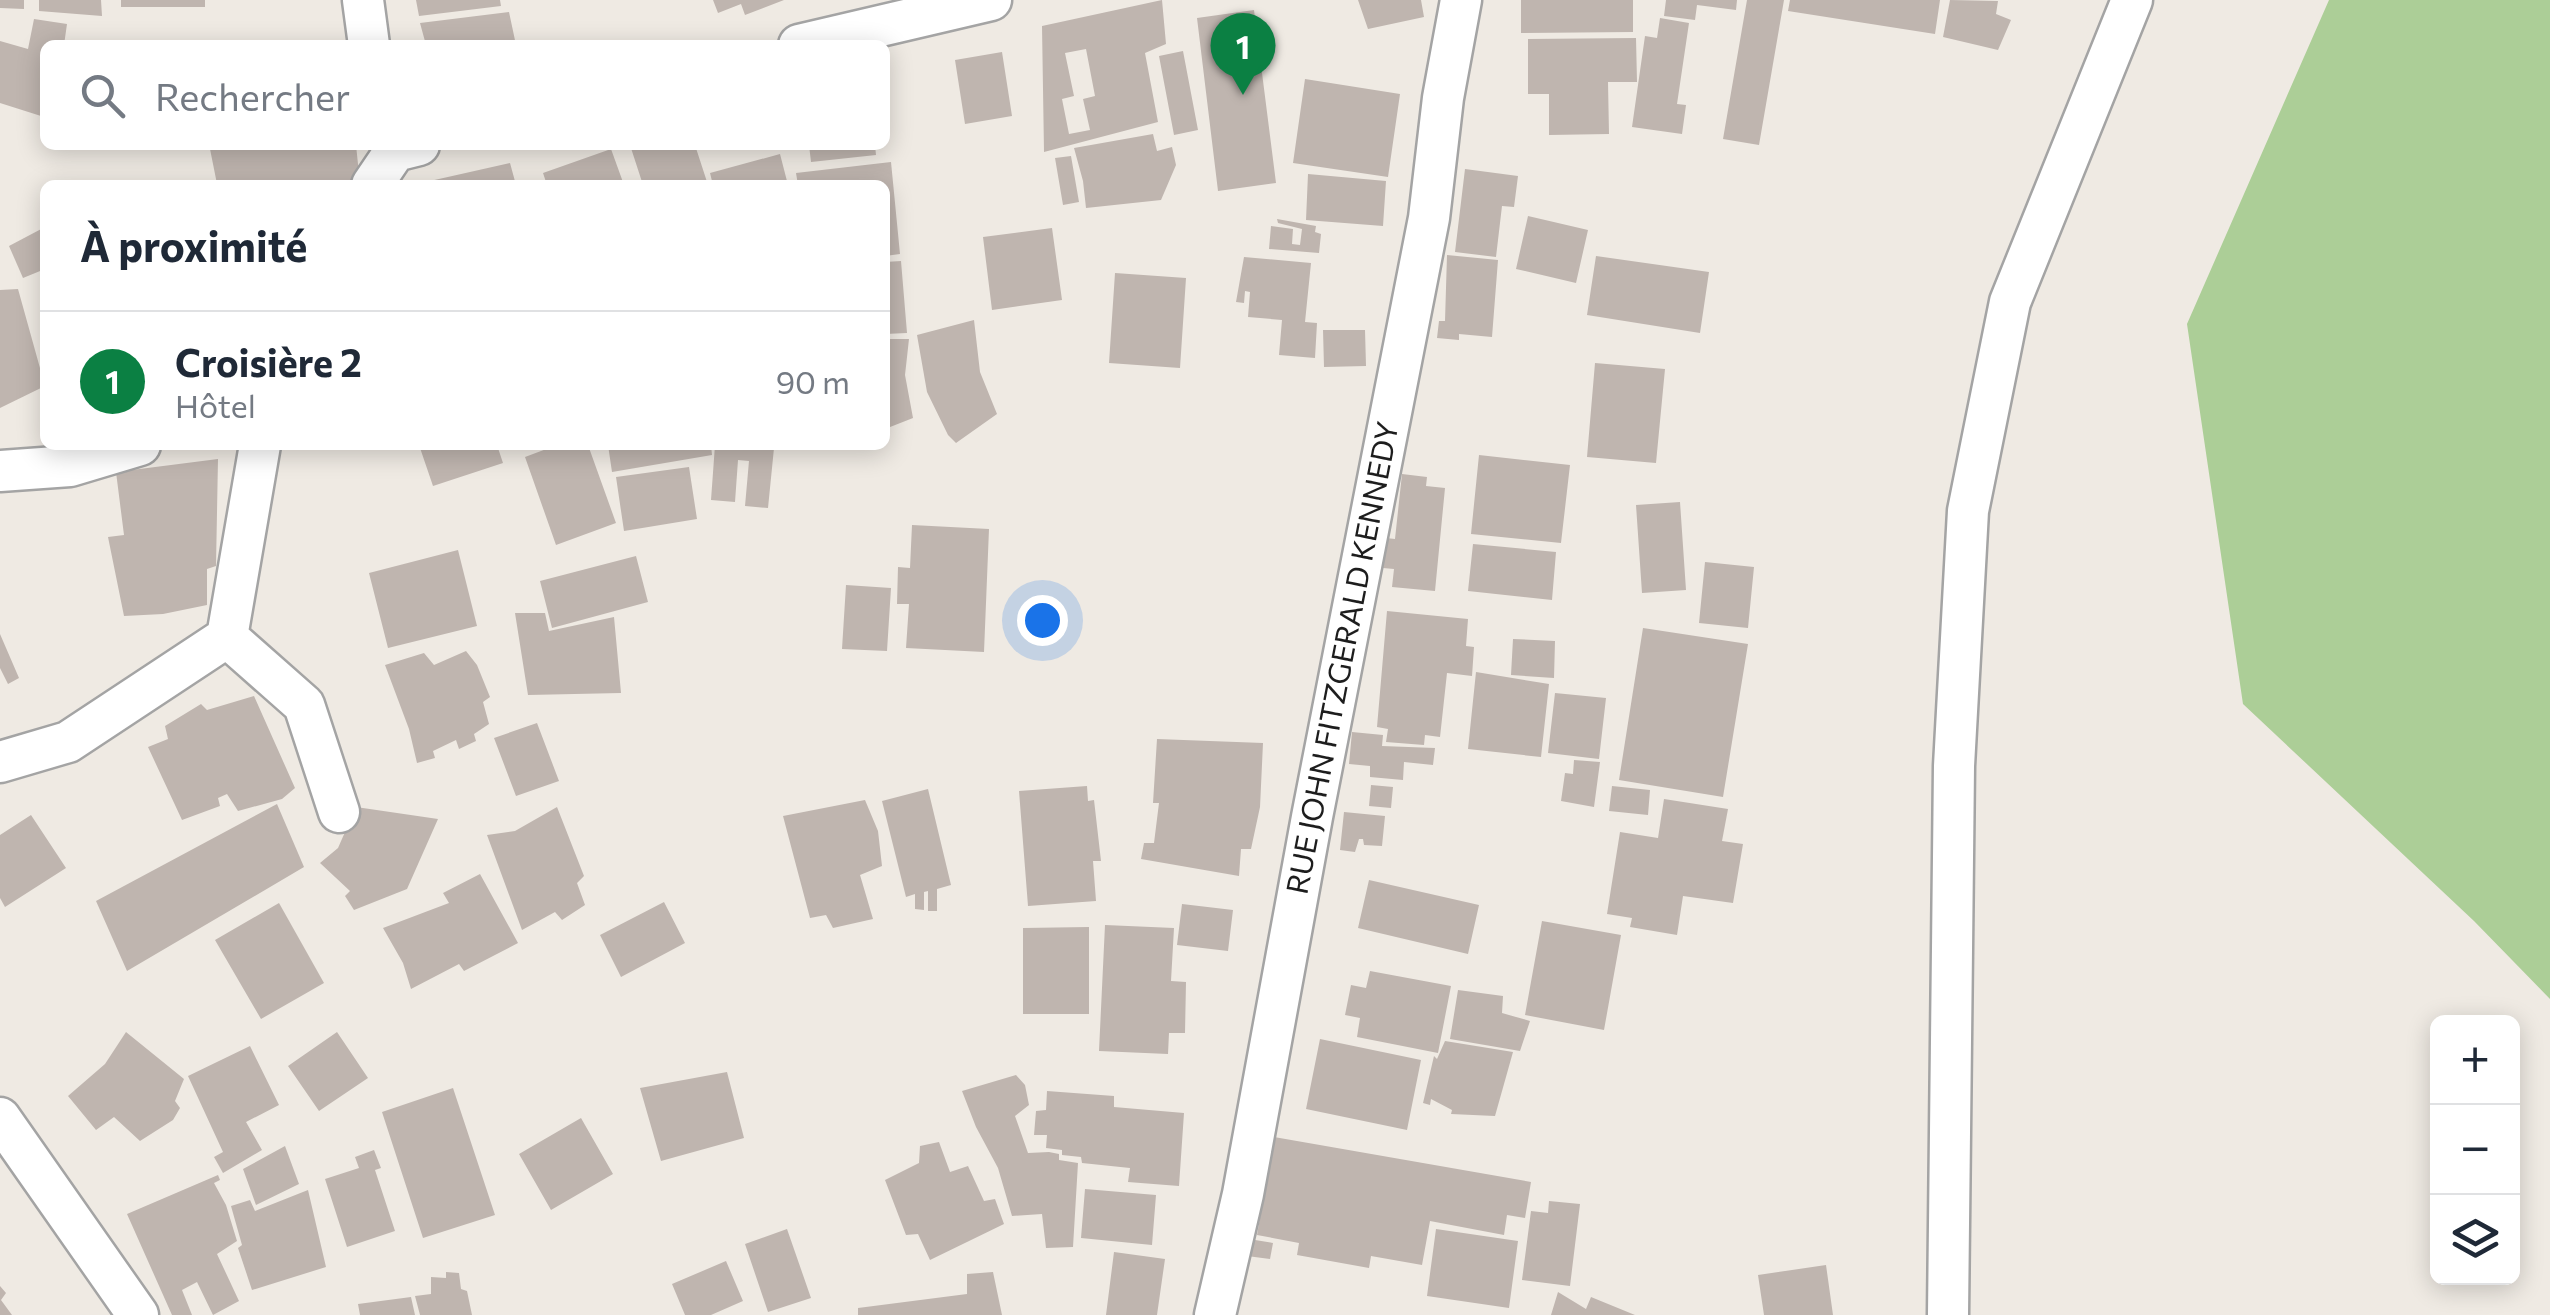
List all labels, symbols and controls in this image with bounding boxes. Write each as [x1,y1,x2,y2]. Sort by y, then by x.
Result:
pin: 1 [1210,12,1276,95]
search box [40,40,890,150]
icon: search [75,68,130,123]
text: Rechercher [155,72,350,119]
text: À proximité [80,219,307,271]
text: Croisière 2 [175,338,362,385]
text: 1 [105,361,120,401]
text: 90 m [776,361,850,401]
text: Hôtel [175,385,256,425]
street label: RUE JOHN FITZGERALD KENNEDY [1277,418,1405,897]
your location [1017,595,1068,646]
map controls [2430,1015,2520,1285]
button: + [2430,1015,2520,1105]
button: − [2430,1105,2520,1195]
button: layers [2430,1195,2520,1285]

